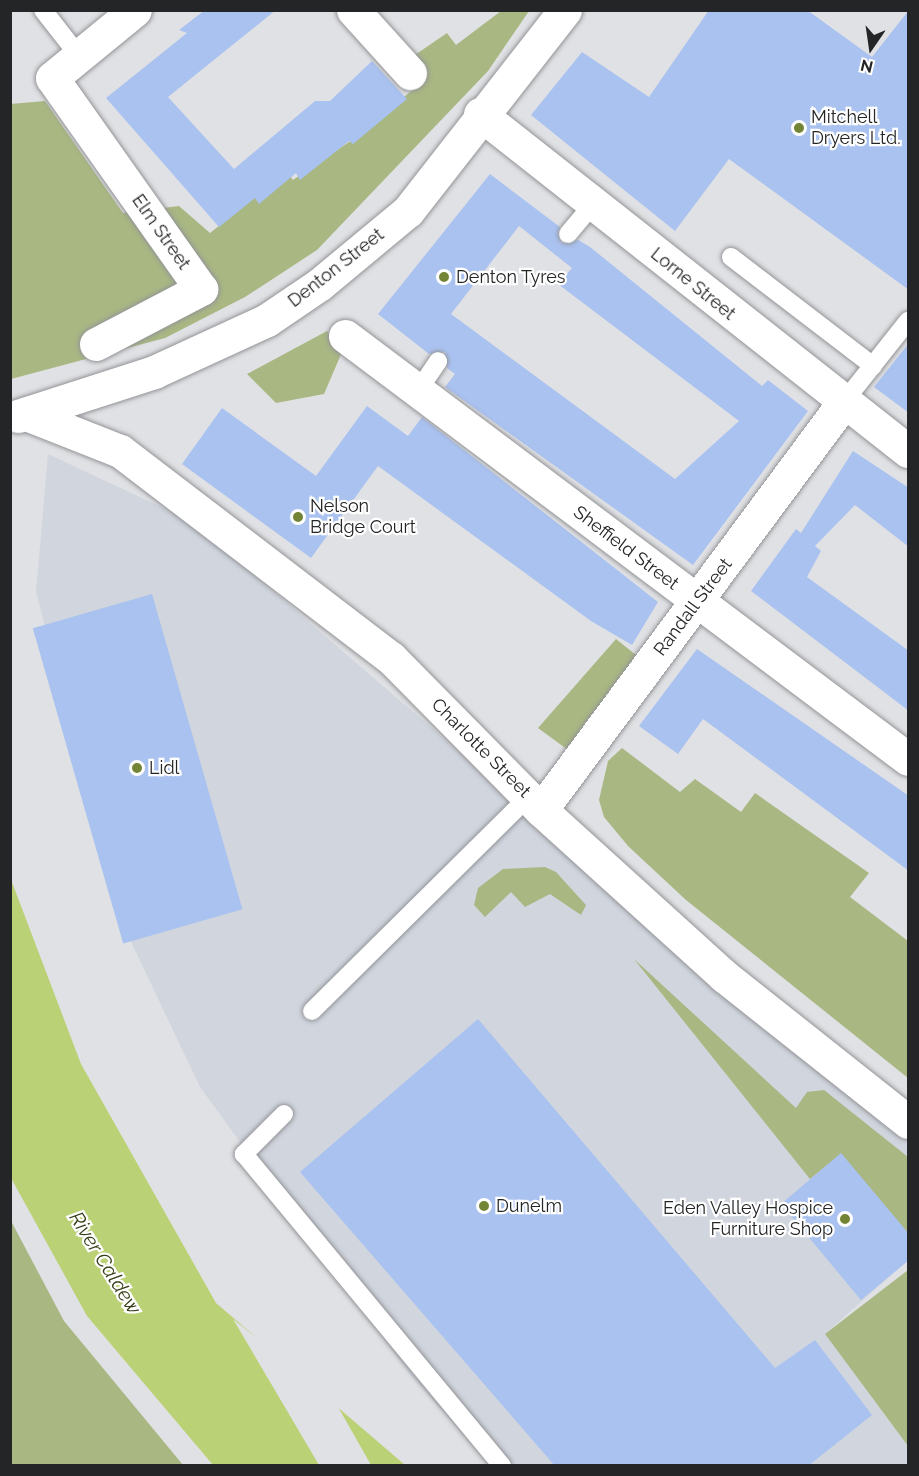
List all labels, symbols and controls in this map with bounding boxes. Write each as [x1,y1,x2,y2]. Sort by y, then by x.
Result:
north arrow [841,18,901,78]
text: N [859,55,875,77]
place label: Mitchell Dryers Ltd. [811,107,901,150]
marker: Mitchell Dryers Ltd. [792,121,806,135]
street label: Elm Street [127,190,195,274]
street label: Denton Street [284,224,388,312]
street label: Lorne Street [646,243,740,325]
place label: Denton Tyres [456,266,566,288]
marker: Denton Tyres [437,270,451,284]
place label: Nelson Bridge Court [310,496,416,538]
street label: Sheffield Street [569,501,683,595]
marker: Nelson Bridge Court [291,510,305,524]
street label: Randall Street [649,554,737,660]
street label: Charlotte Street [427,694,535,802]
place label: Lidl [149,757,180,779]
marker: Lidl [130,761,144,775]
place label: Dunelm [496,1195,562,1217]
place label: Eden Valley Hospice Furniture Shop [662,1198,833,1240]
marker: Dunelm [477,1199,491,1213]
water label: River Caldew [64,1207,146,1319]
marker: Eden Valley Hospice Furniture Shop [838,1212,852,1226]

